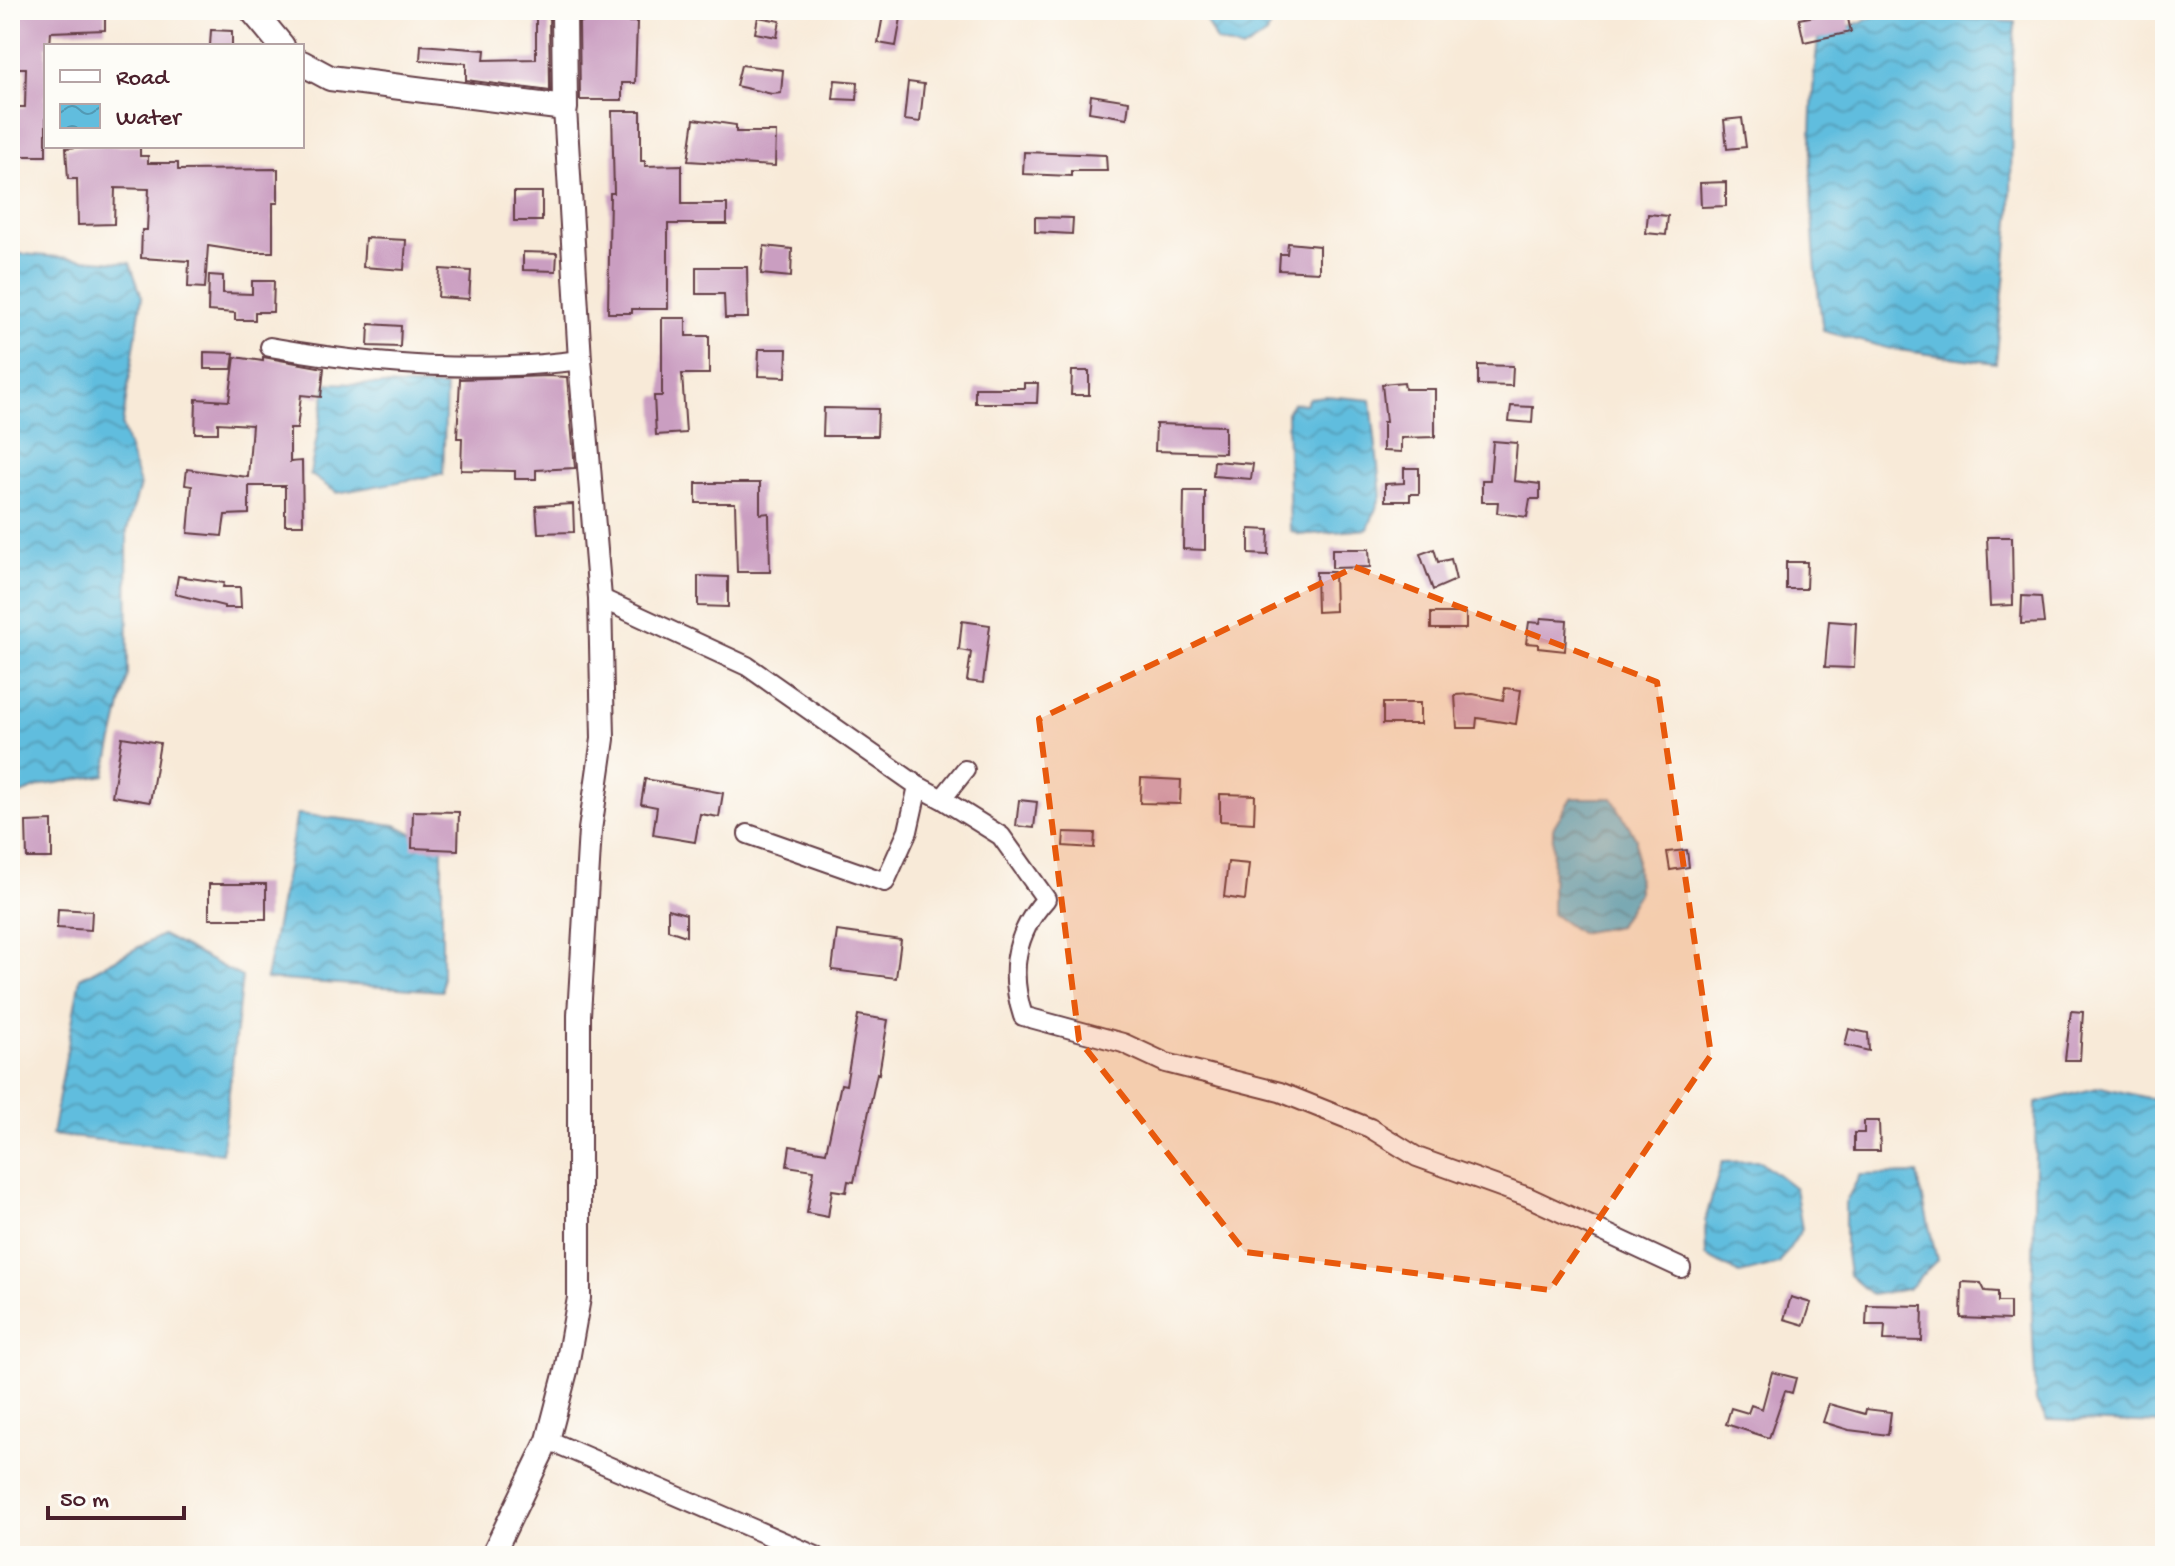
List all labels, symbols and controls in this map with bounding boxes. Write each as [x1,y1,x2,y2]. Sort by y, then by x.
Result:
legend [44,44,304,148]
text: Road [116,65,170,94]
text: Water [116,105,183,134]
scale bar [48,1470,184,1520]
text: 50 m [60,1487,109,1516]

